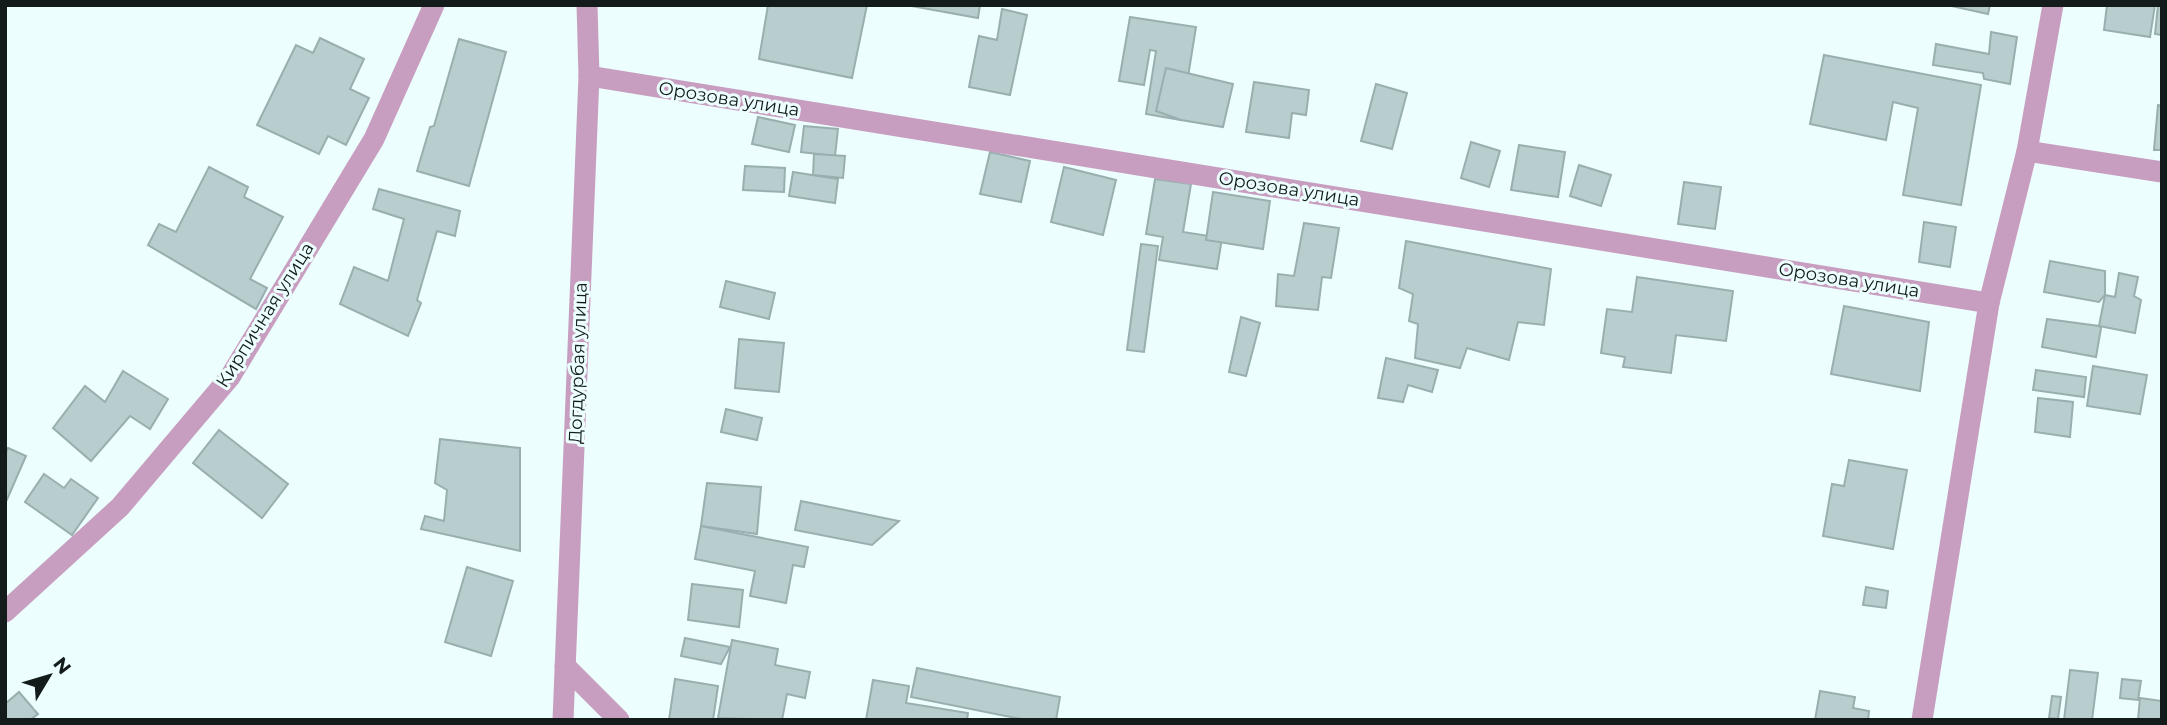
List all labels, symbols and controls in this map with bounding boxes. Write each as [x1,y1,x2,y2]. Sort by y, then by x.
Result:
street label: Орозова улица [657,77,801,121]
street label: Орозова улица [1217,167,1361,211]
street label: Кирпичная улица [211,238,319,392]
street label: Орозова улица [1777,258,1921,302]
street label: Догдурбая улица [564,282,592,444]
north arrow [14,641,84,711]
text: N [48,653,76,679]

